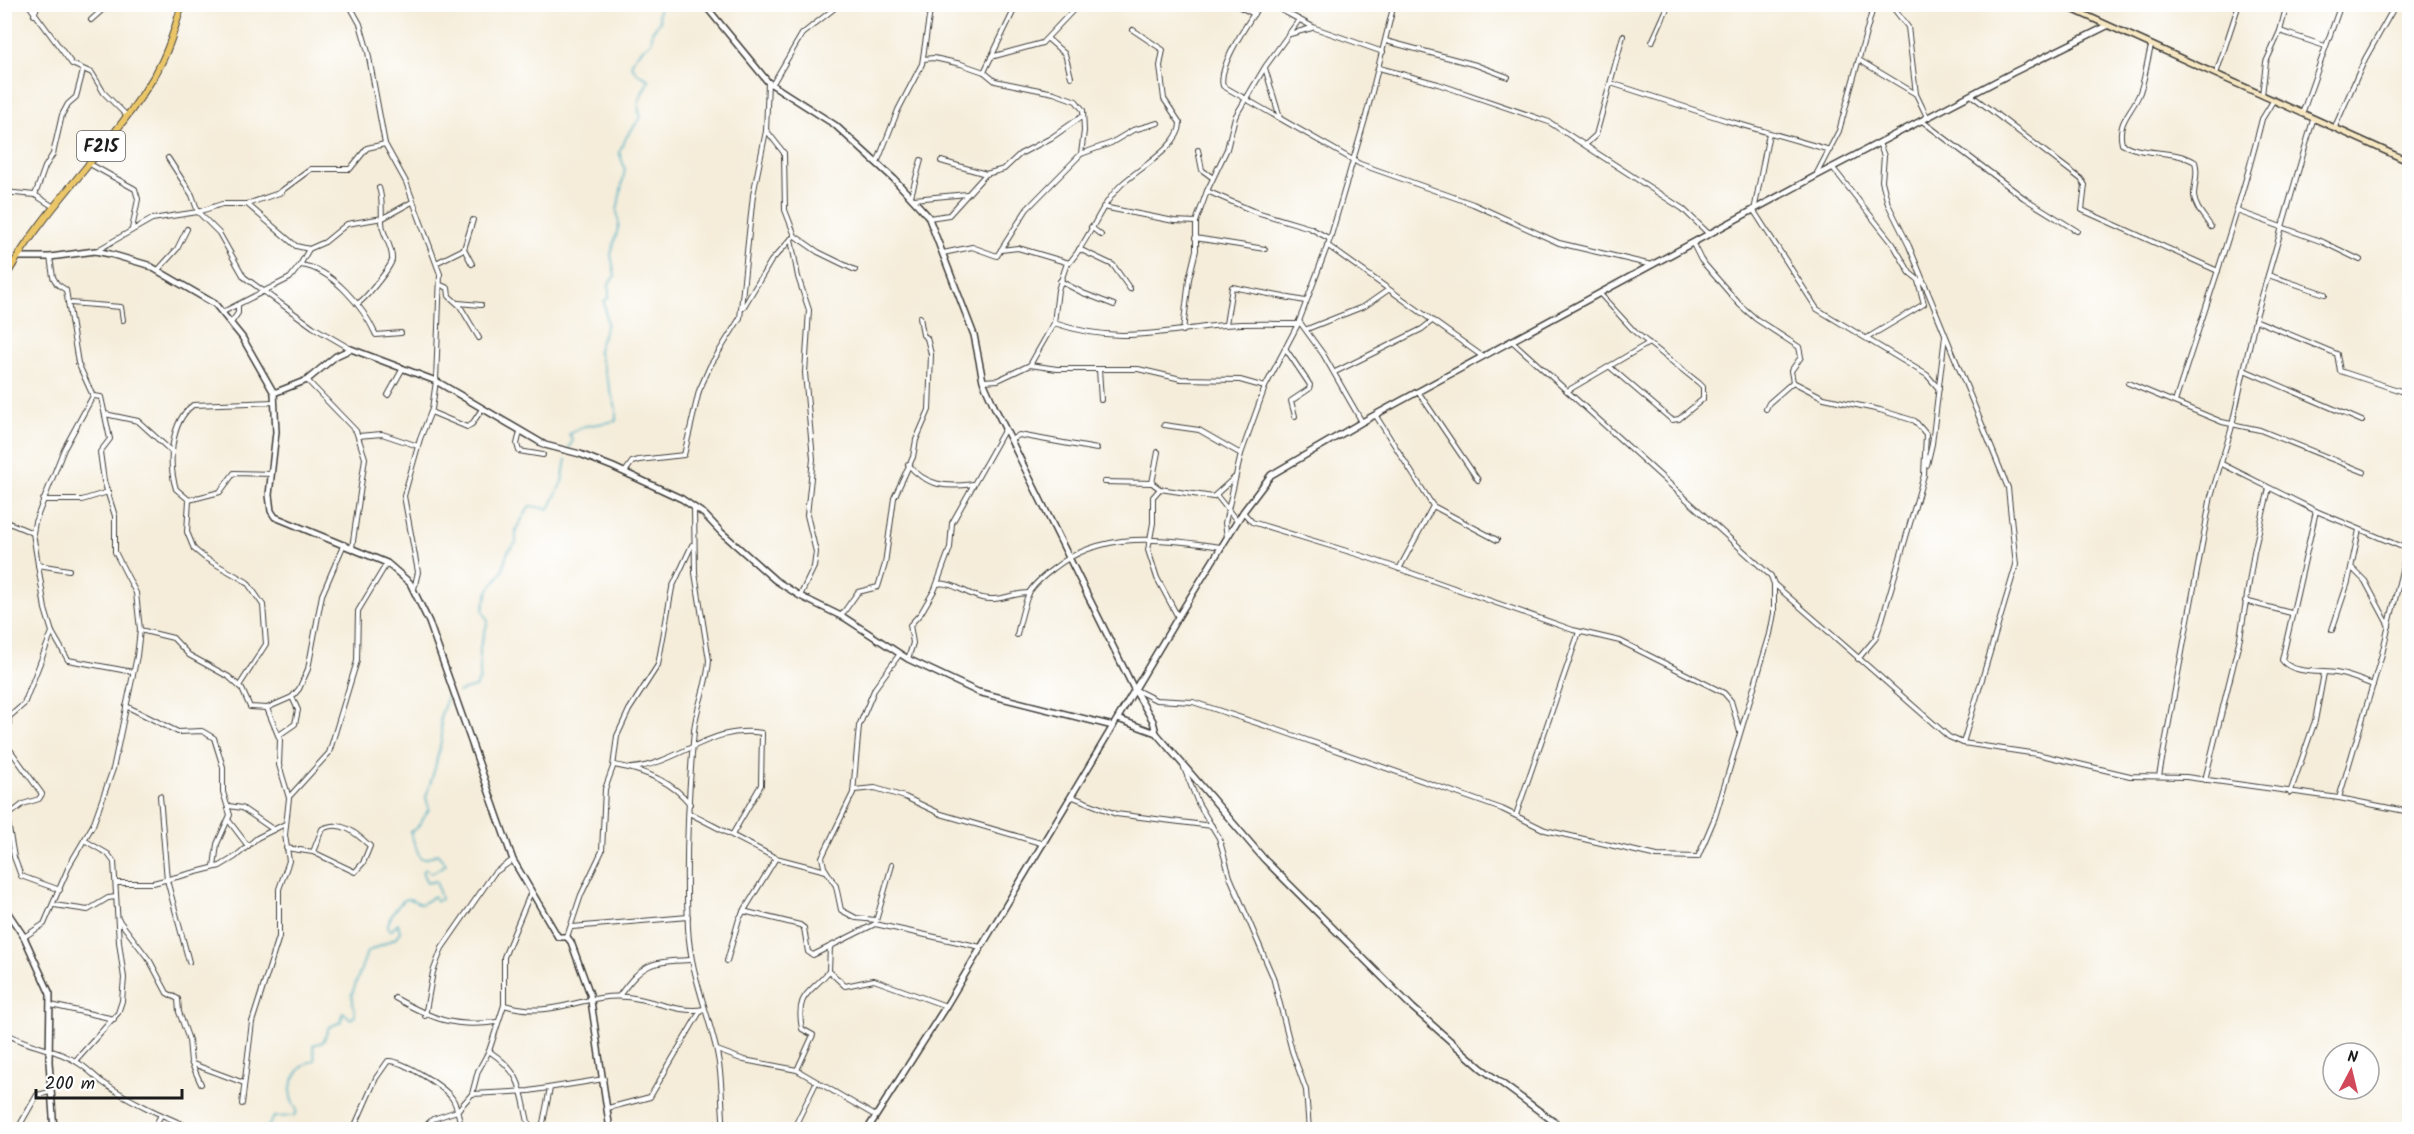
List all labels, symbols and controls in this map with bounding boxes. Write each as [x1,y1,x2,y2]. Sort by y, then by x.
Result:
road number: F215 [77,131,125,161]
north arrow [2321,1041,2381,1101]
text: N [2346,1045,2359,1071]
scale bar [36,1062,182,1100]
text: 200 m [45,1070,95,1099]

